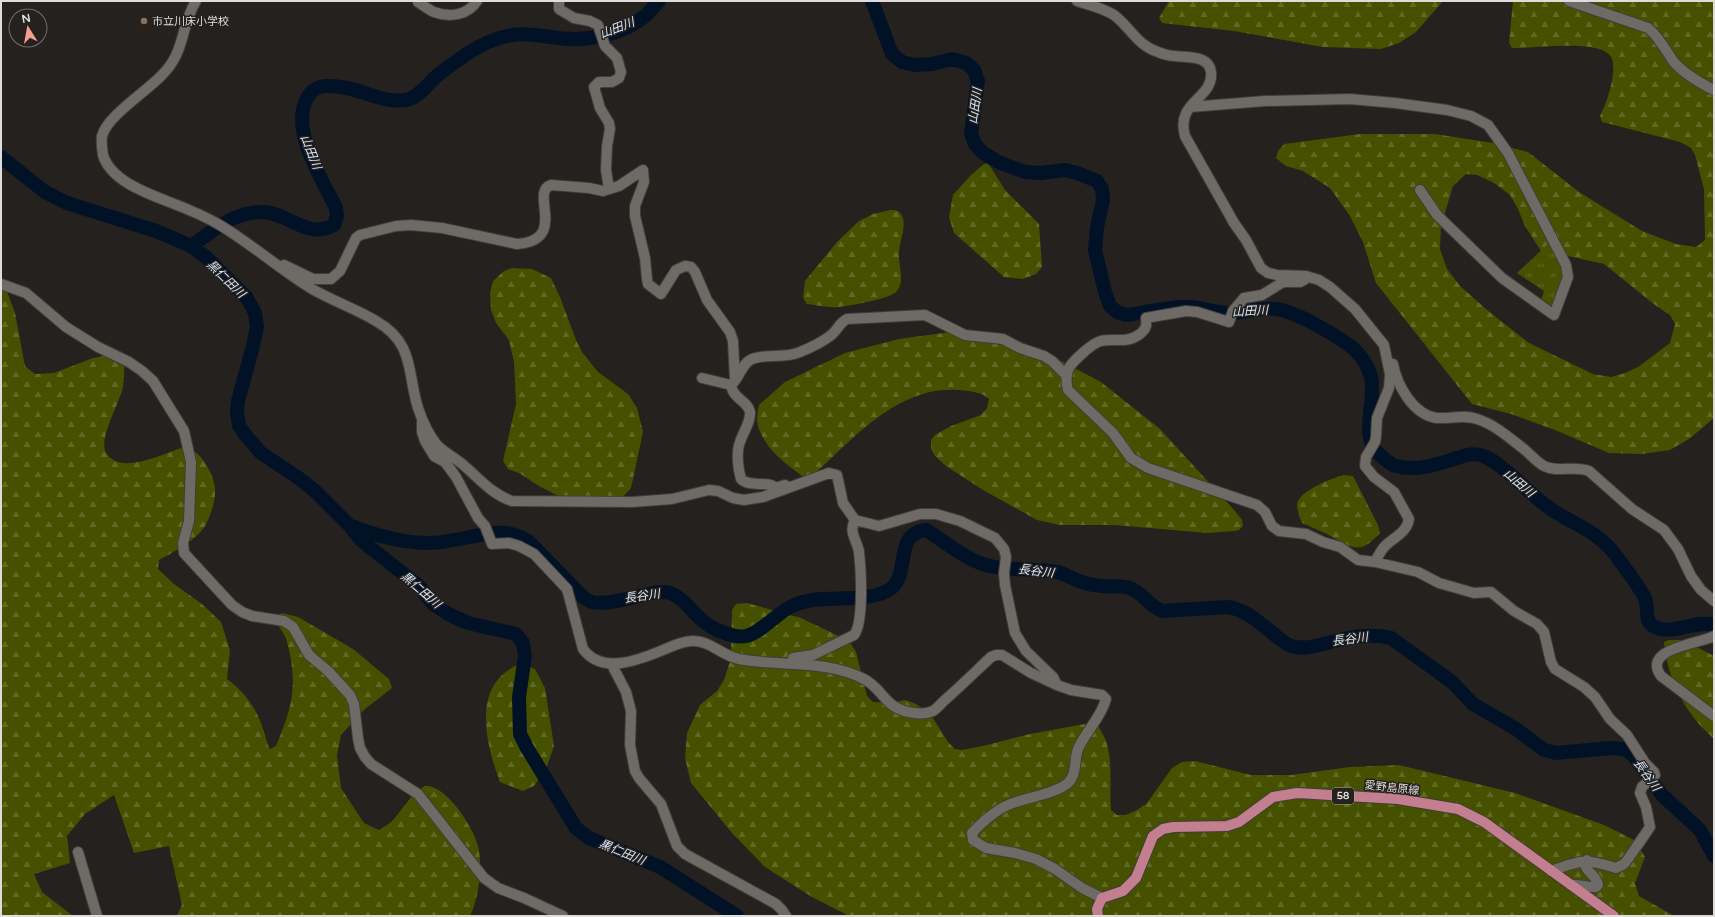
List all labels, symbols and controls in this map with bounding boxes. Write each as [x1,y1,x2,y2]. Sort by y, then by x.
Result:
north arrow [8,8,48,48]
text: N [21,11,32,26]
water label: 山田川 [598,14,638,41]
place label: 市立川床小学校 [152,15,229,28]
marker: 市立川床小学校 [139,16,149,26]
water label: 山田川 [966,85,985,125]
water label: 山田川 [298,133,325,173]
water label: 黒仁田川 [204,257,250,302]
water label: 山田川 [1232,303,1270,319]
water label: 山田川 [1501,466,1539,501]
water label: 長谷川 [1017,562,1057,580]
water label: 黒仁田川 [398,569,445,612]
water label: 長谷川 [623,586,663,605]
water label: 長谷川 [1331,630,1371,648]
water label: 長谷川 [1631,756,1664,795]
street label: 愛野島原線 [1364,779,1420,797]
road number: 58 [1332,788,1354,804]
water label: 黒仁田川 [597,837,649,868]

